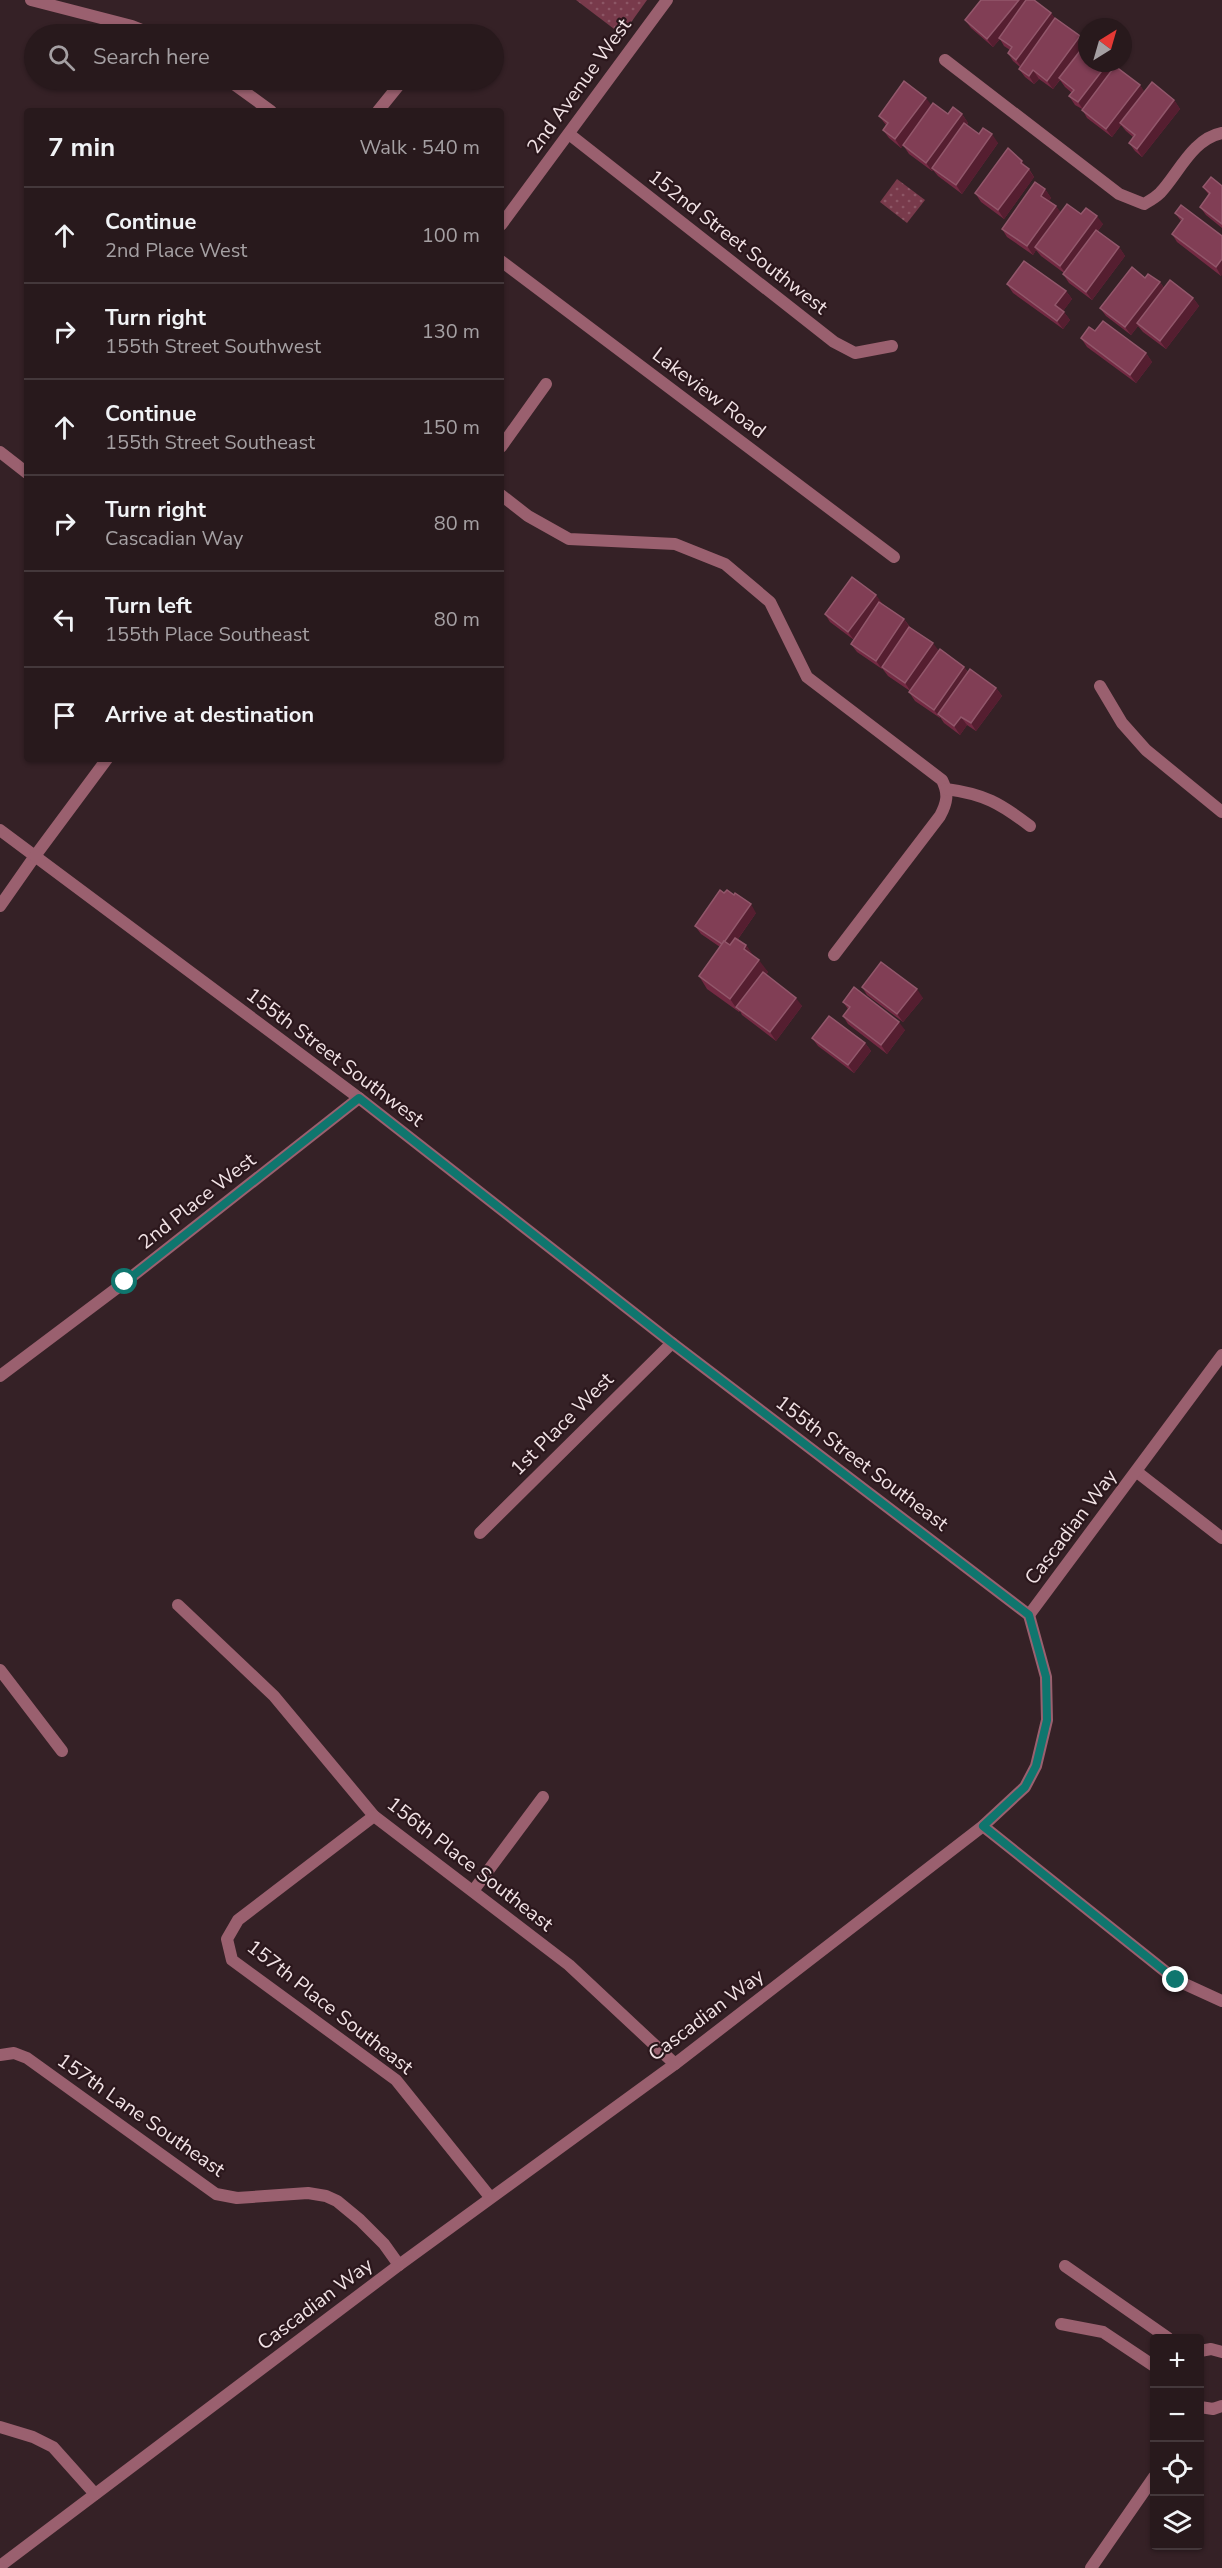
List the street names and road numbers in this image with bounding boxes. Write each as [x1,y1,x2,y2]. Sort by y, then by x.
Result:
street label: 2nd Avenue West [521,12,638,159]
street label: 152nd Street Southwest [643,163,834,321]
street label: Lakeview Road [647,341,771,445]
street label: 155th Street Southwest [241,981,430,1133]
street label: 2nd Place West [133,1146,262,1255]
street label: 1st Place West [504,1366,620,1482]
street label: 155th Street Southeast [770,1389,955,1538]
street label: Cascadian Way [1019,1463,1124,1590]
street label: 156th Place Southeast [381,1790,560,1938]
street label: 157th Place Southeast [241,1933,420,2081]
street label: Cascadian Way [643,1962,770,2067]
street label: 157th Lane Southeast [52,2047,231,2184]
street label: Cascadian Way [252,2251,379,2356]

